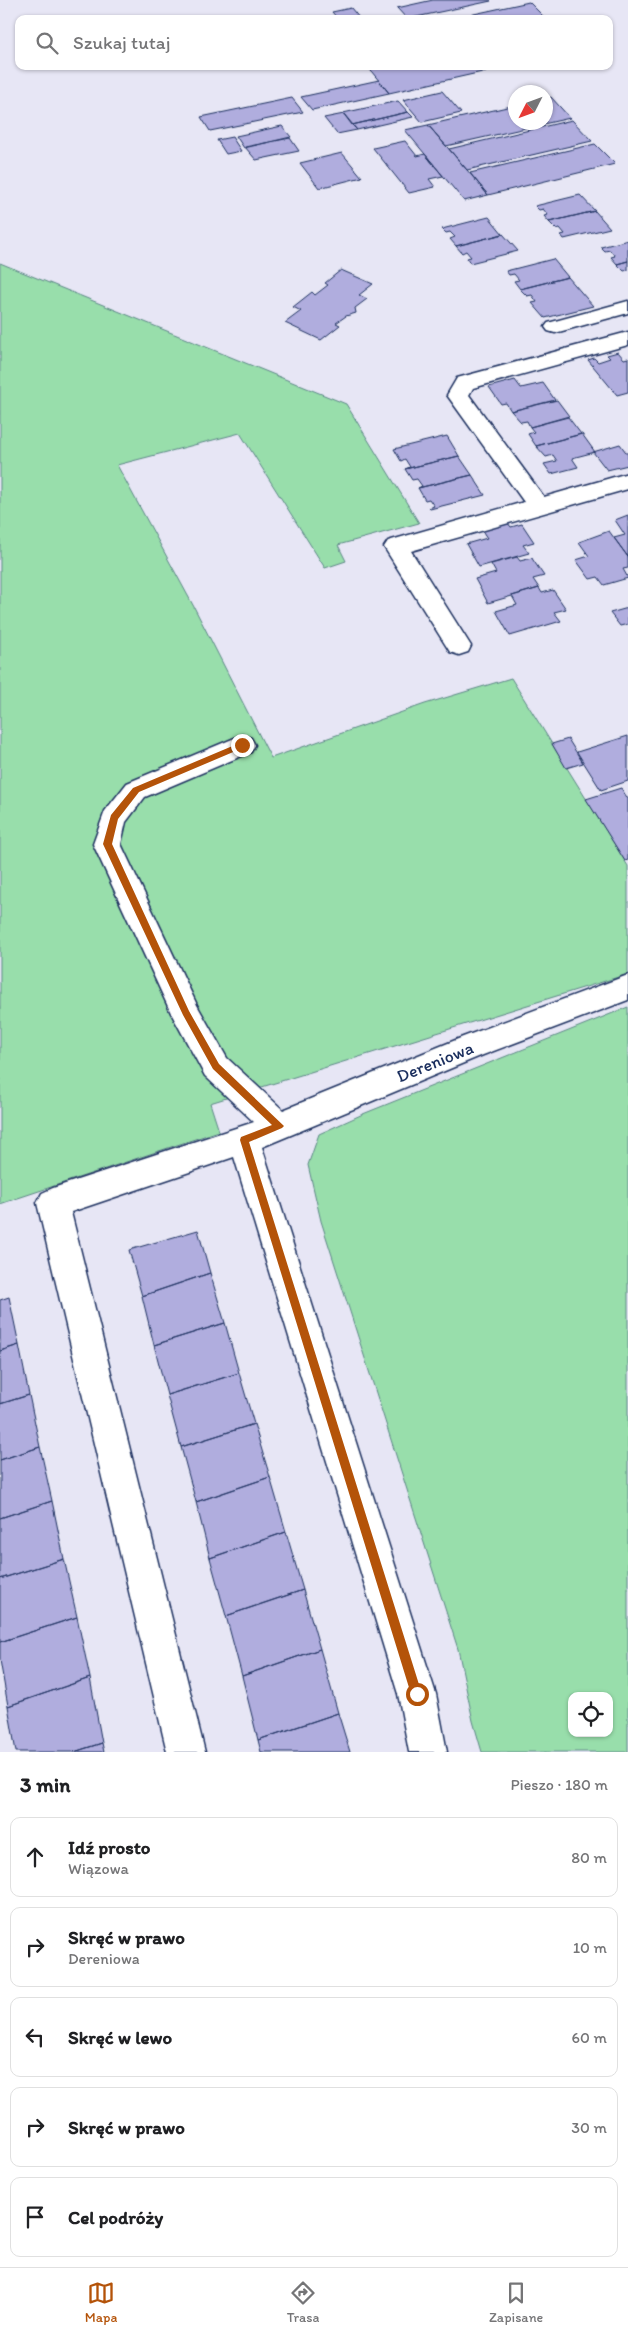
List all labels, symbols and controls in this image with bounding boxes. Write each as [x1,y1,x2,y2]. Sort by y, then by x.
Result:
search box [15,15,613,70]
icon: search [33,29,61,57]
text: Szukaj tutaj [73,31,170,54]
north arrow [508,85,553,130]
route end [231,734,254,757]
street label: Dereniowa [393,1037,477,1087]
route start [406,1683,429,1706]
map controls [568,1692,613,1737]
button: locate [568,1692,613,1737]
text: 3 min [20,1772,70,1797]
text: Pieszo · 180 m [510,1775,608,1794]
text: Idź prosto [68,1836,151,1859]
icon: ahead [21,1843,49,1871]
text: 80 m [571,1848,607,1867]
text: Wiązowa [68,1859,129,1878]
text: Skręć w prawo [68,1926,185,1949]
icon: right [21,1933,49,1961]
text: 10 m [573,1938,607,1957]
text: Dereniowa [68,1949,140,1968]
icon: left [21,2023,49,2051]
text: Skręć w lewo [68,2026,172,2049]
text: 60 m [572,2028,607,2047]
icon: right [21,2113,49,2141]
text: Skręć w prawo [68,2116,185,2139]
text: 30 m [571,2118,607,2137]
icon: arrive [21,2203,49,2231]
text: Cel podróży [68,2206,163,2229]
tab: Mapa [85,2279,117,2326]
tab: Trasa [287,2279,320,2326]
tab: Zapisane [489,2279,543,2326]

